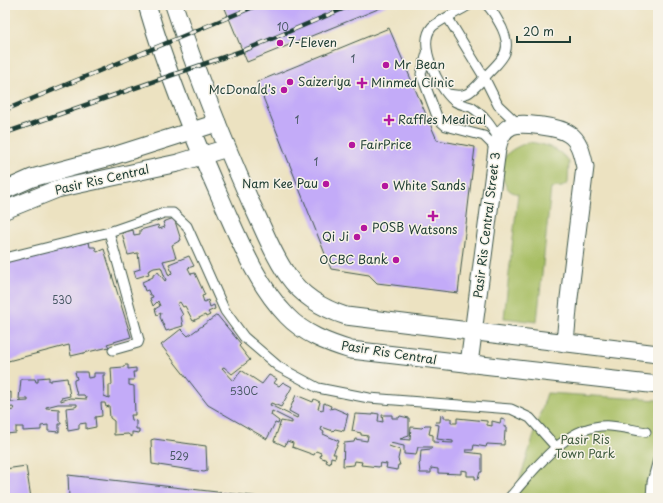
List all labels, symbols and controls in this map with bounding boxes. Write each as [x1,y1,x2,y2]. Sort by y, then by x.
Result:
scale bar [517,18,570,44]
house number: 10 [277,19,289,34]
text: 20 m [523,22,554,40]
place label: 7-Eleven [288,33,337,51]
marker: 7-Eleven [275,38,285,48]
house number: 1 [351,51,355,66]
place label: Mr Bean [394,55,445,73]
marker: Mr Bean [381,60,391,70]
place label: Saizeriya [298,72,352,90]
place label: Minmed Clinic [371,73,454,91]
marker: Saizeriya [285,77,295,87]
marker: Minmed Clinic [356,77,368,89]
place label: McDonald's [209,80,277,98]
marker: McDonald's [279,85,289,95]
place label: Raffles Medical [398,110,486,128]
house number: 1 [295,112,299,127]
marker: Raffles Medical [383,114,395,126]
place label: FairPrice [360,135,412,153]
marker: FairPrice [347,140,357,150]
street label: Pasir Ris Central Street 3 [468,151,504,299]
house number: 1 [314,154,318,169]
street label: Pasir Ris Central [53,159,151,199]
place label: Nam Kee Pau [242,174,318,192]
place label: White Sands [393,176,466,194]
marker: Nam Kee Pau [321,179,331,189]
marker: White Sands [380,181,390,191]
marker: Watsons [428,211,438,221]
place label: POSB [372,218,404,236]
place label: Watsons [408,220,458,238]
marker: POSB [359,223,369,233]
place label: Qi Ji [322,227,349,245]
marker: Qi Ji [352,232,362,242]
place label: OCBC Bank [319,250,388,268]
marker: OCBC Bank [391,255,401,265]
house number: 530 [52,292,72,307]
street label: Pasir Ris Central [340,336,438,368]
house number: 530C [230,383,258,398]
park label: Pasir Ris Town Park [555,430,615,462]
house number: 529 [169,448,189,463]

